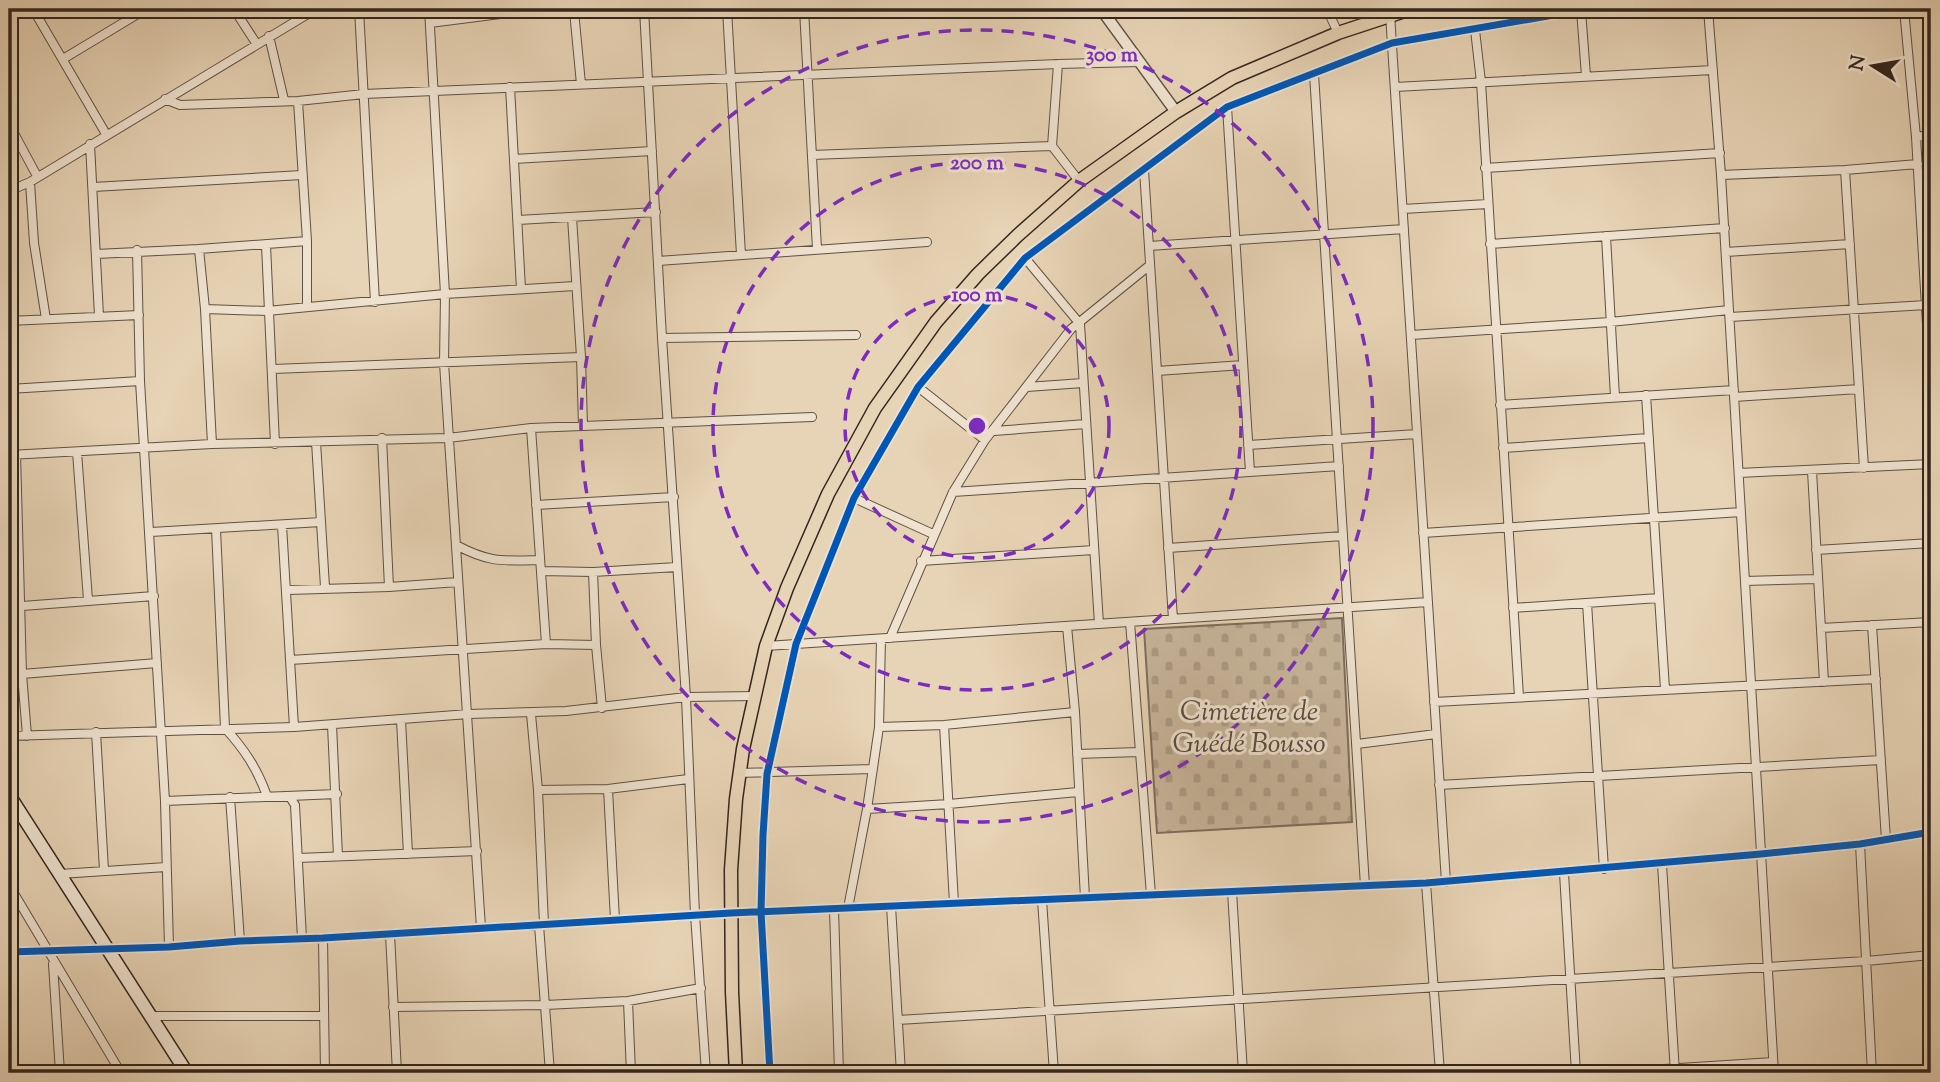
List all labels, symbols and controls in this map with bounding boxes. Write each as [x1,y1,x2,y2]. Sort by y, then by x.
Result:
north arrow [1839,32,1909,102]
text: 300 m [1086,41,1139,71]
text: N [1844,53,1873,73]
text: 200 m [950,149,1005,179]
text: 100 m [952,281,1003,311]
centre of rings [965,414,989,438]
park label: Cimetière de Guédé Bousso [1172,693,1326,765]

